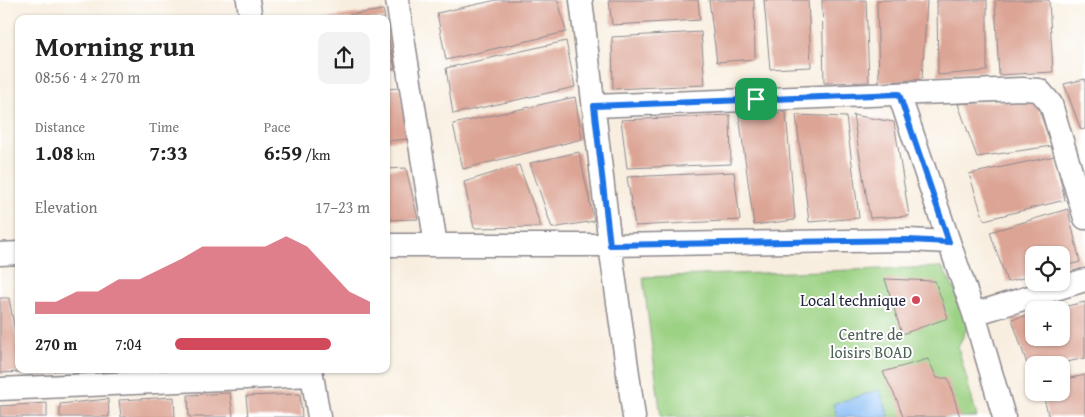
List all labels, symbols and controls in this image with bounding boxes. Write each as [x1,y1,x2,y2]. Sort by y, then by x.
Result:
text: Morning run [35,25,195,66]
button: share [318,32,370,84]
text: 08:56 · 4 × 270 m [35,65,140,89]
pin [735,78,777,120]
icon: arrive [742,85,770,113]
text: Distance [35,117,85,137]
text: Time [149,117,179,137]
text: Pace [264,117,291,137]
text: 1.08 [35,137,74,168]
text: 7:33 [149,137,188,168]
text: 6:59 [264,137,302,168]
text: km [74,145,95,165]
text: /km [302,145,330,165]
text: Elevation [35,195,98,219]
text: 17–23 m [315,195,370,219]
map controls [1025,246,1070,401]
button: locate [1025,246,1070,291]
place label: Local technique [800,288,906,312]
marker: Local technique [910,294,922,306]
button: + [1025,301,1070,346]
park label: Centre de loisirs BOAD [830,322,912,364]
text: 270 m [35,332,77,356]
text: 7:04 [115,332,142,356]
button: − [1025,356,1070,401]

